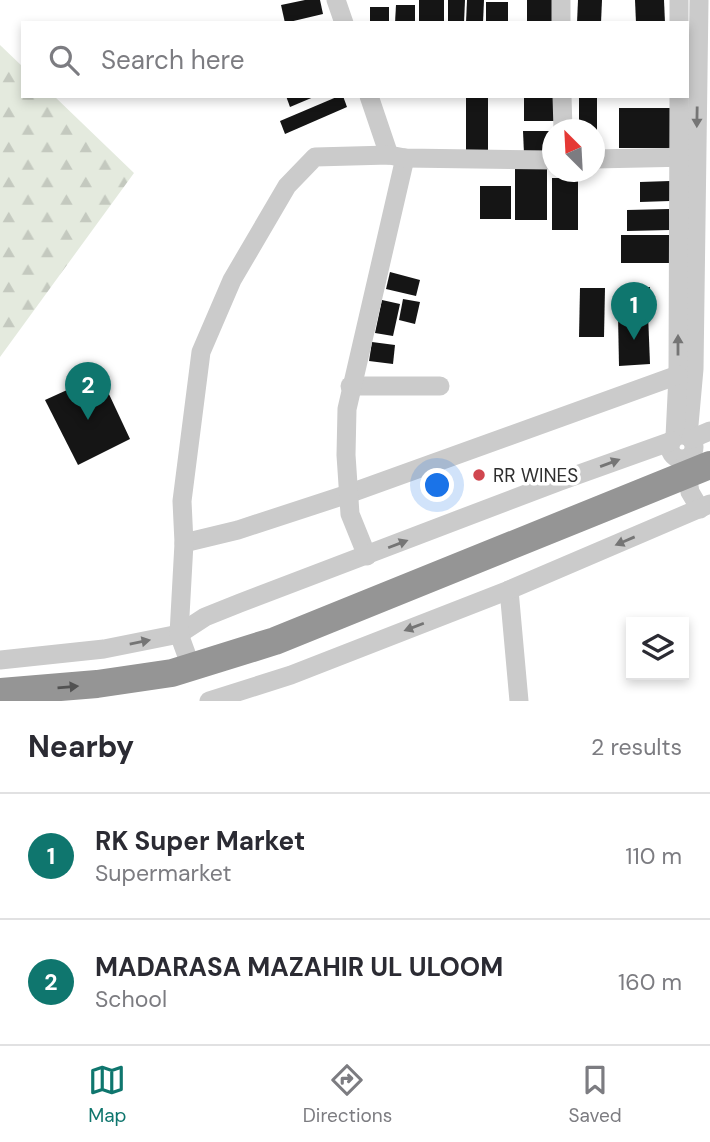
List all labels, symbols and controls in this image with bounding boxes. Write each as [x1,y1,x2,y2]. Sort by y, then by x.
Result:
search box [21,21,689,98]
icon: search [45,41,83,79]
text: Search here [101,43,244,77]
one-way arrow [691,106,703,128]
north arrow [542,119,605,182]
pin: 1 [611,282,657,340]
one-way arrow [672,334,684,356]
pin: 2 [65,362,111,420]
one-way arrow [600,457,621,468]
place label: RR WINES [493,463,578,488]
marker: RR WINES [471,467,487,483]
your location [420,468,454,502]
one-way arrow [614,536,635,547]
one-way arrow [387,539,408,550]
map controls [626,617,689,680]
button: layers [626,617,689,680]
one-way arrow [404,622,425,633]
one-way arrow [129,636,151,647]
one-way arrow [57,681,79,692]
text: Nearby [28,727,134,766]
text: 2 results [591,732,682,762]
text: RK Super Market [95,824,305,858]
text: 1 [47,841,55,871]
text: 110 m [625,841,682,871]
text: Supermarket [95,858,231,888]
text: MADARASA MAZAHIR UL ULOOM [95,950,503,984]
text: 2 [44,967,58,997]
text: 160 m [618,967,682,997]
text: School [95,984,167,1014]
tab: Map [88,1061,126,1128]
tab: Directions [303,1061,392,1128]
tab: Saved [569,1061,622,1128]

